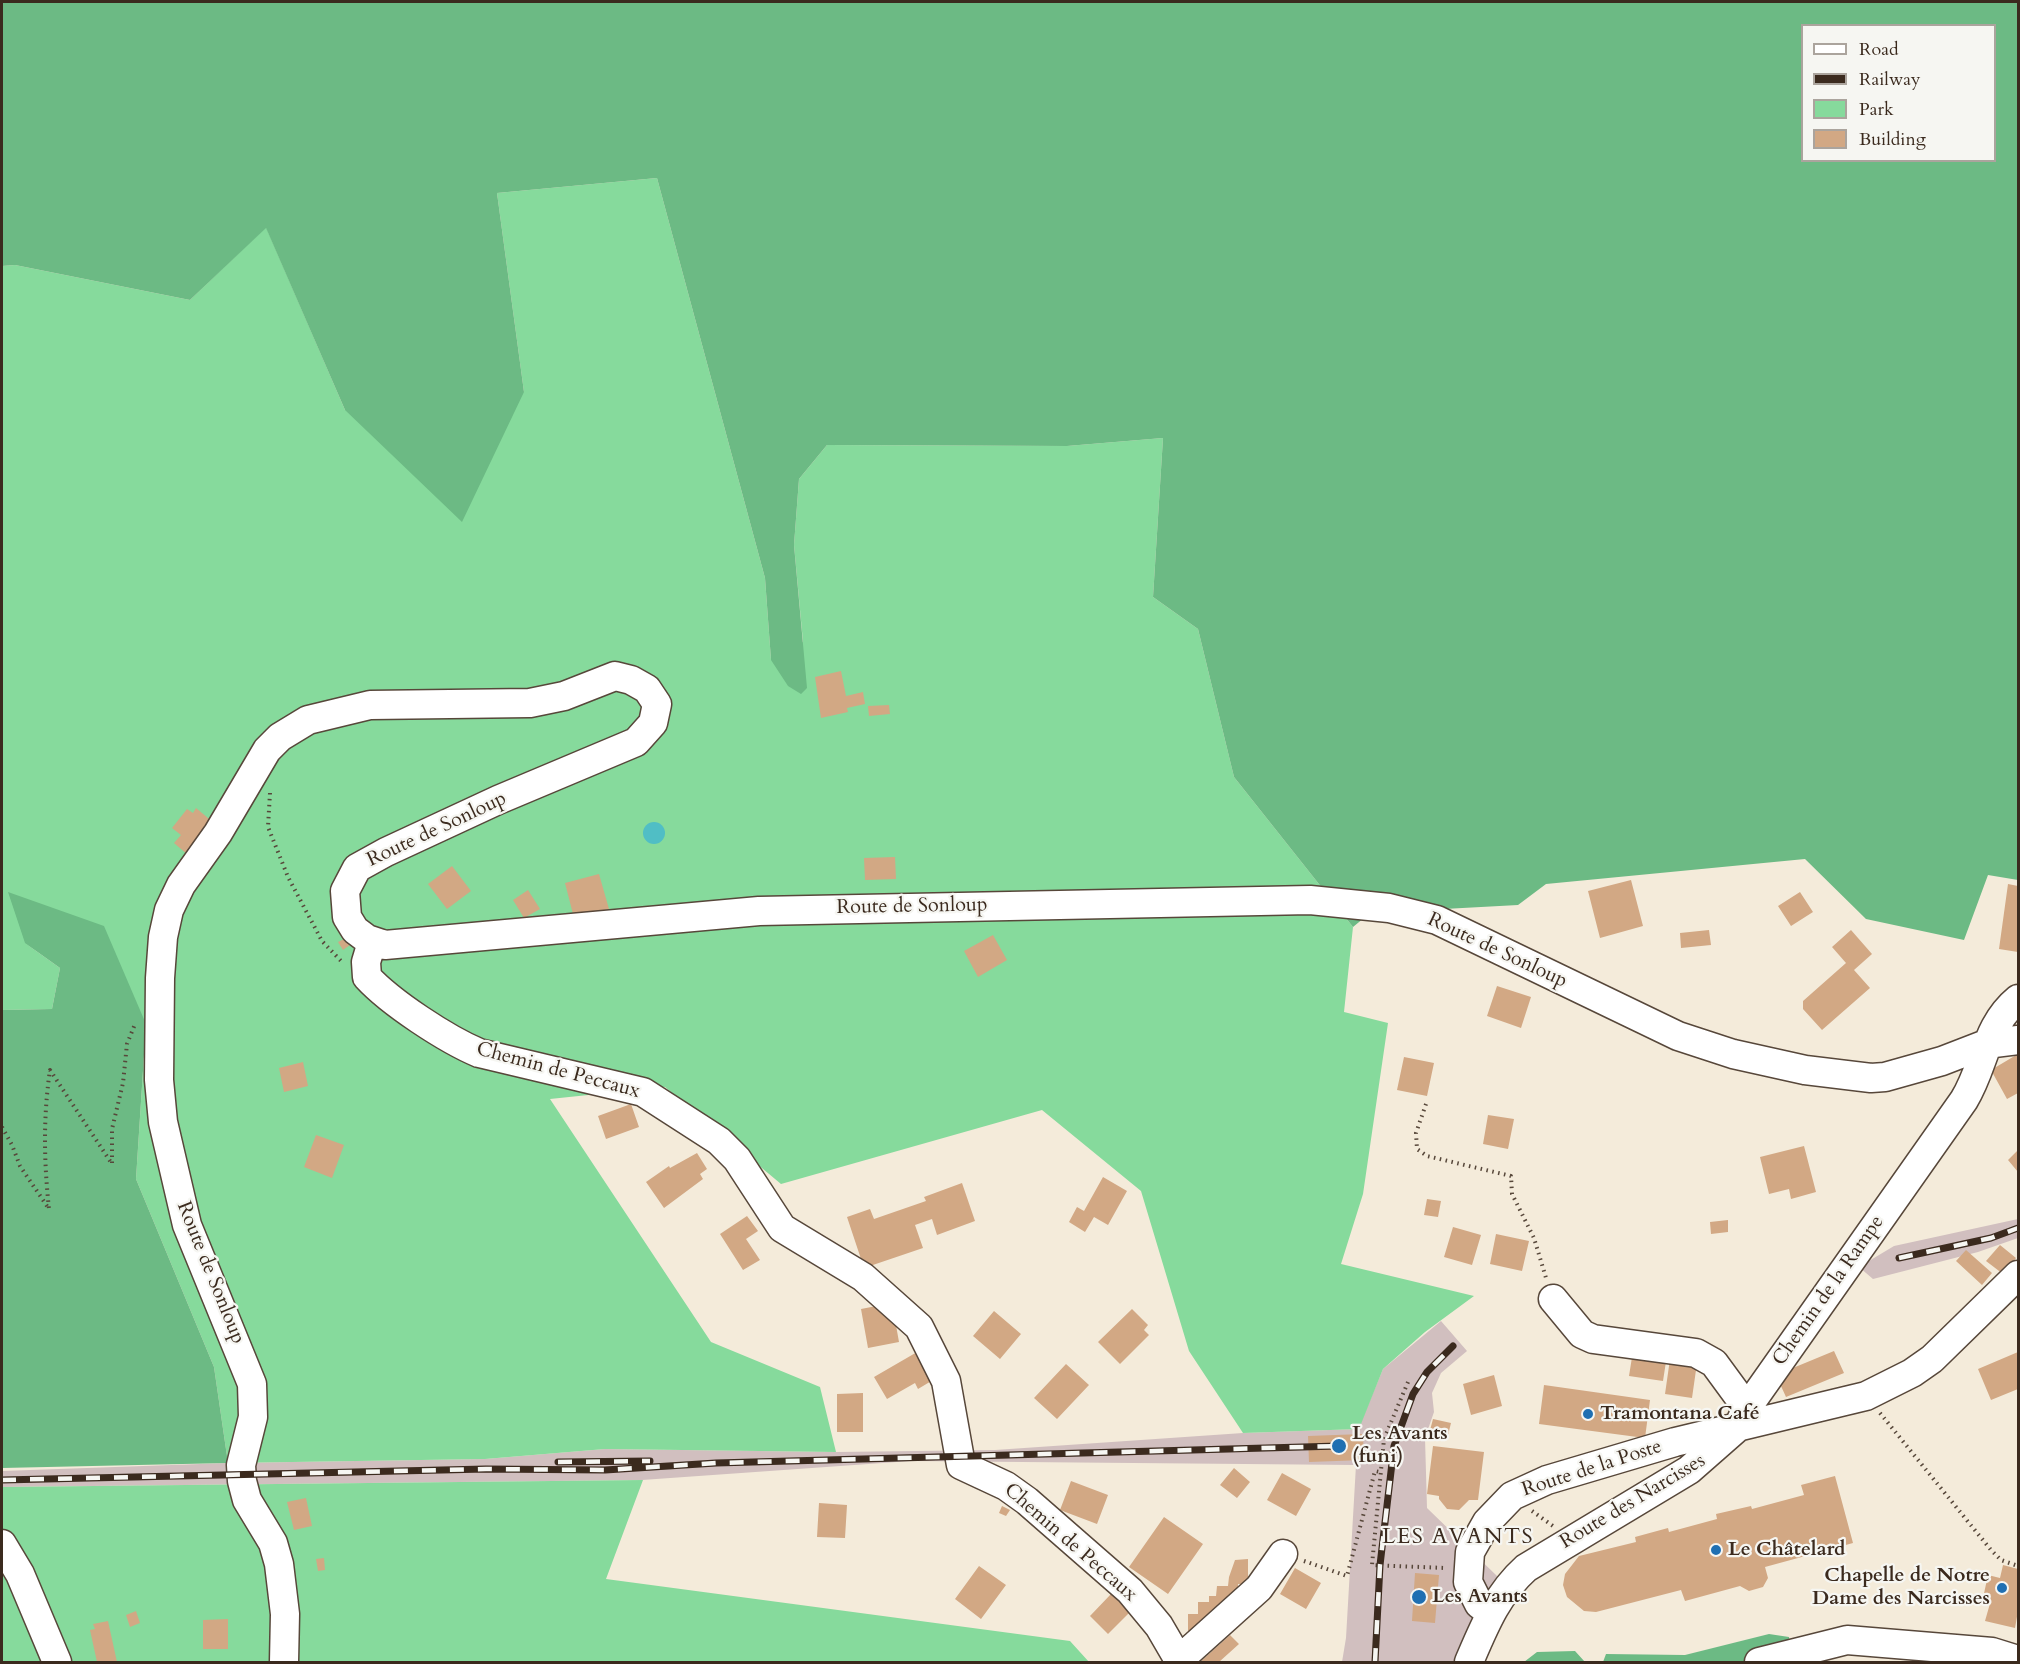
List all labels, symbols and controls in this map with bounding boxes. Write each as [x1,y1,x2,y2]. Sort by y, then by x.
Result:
legend [1801,24,1996,162]
text: Road [1859,37,1899,62]
text: Railway [1859,67,1921,92]
text: Park [1859,97,1894,122]
text: Building [1859,127,1926,152]
street label: Route de Sonloup [363,787,511,873]
street label: Route de Sonloup [836,894,988,920]
street label: Route de Sonloup [1423,908,1571,994]
street label: Chemin de Peccaux [474,1038,642,1104]
street label: Route de Sonloup [171,1198,249,1348]
street label: Chemin de la Rampe [1768,1211,1890,1371]
place label: Tramontana Café [1600,1402,1760,1426]
marker: Tramontana Café [1581,1407,1595,1421]
place label: Les Avants (funi) [1352,1422,1448,1469]
street label: Route de la Poste [1519,1435,1665,1503]
marker: Les Avants (funi) [1330,1437,1348,1455]
street label: Route des Narcisses [1556,1449,1710,1555]
street label: Chemin de Peccaux [999,1479,1141,1607]
district label: LES AVANTS [1382,1525,1534,1551]
place label: Le Châtelard [1728,1538,1845,1562]
marker: Le Châtelard [1709,1543,1723,1557]
place label: Chapelle de Notre Dame des Narcisses [1812,1564,1990,1611]
marker: Chapelle de Notre Dame des Narcisses [1995,1581,2009,1595]
place label: Les Avants [1432,1585,1528,1609]
marker: Les Avants [1410,1588,1428,1606]

